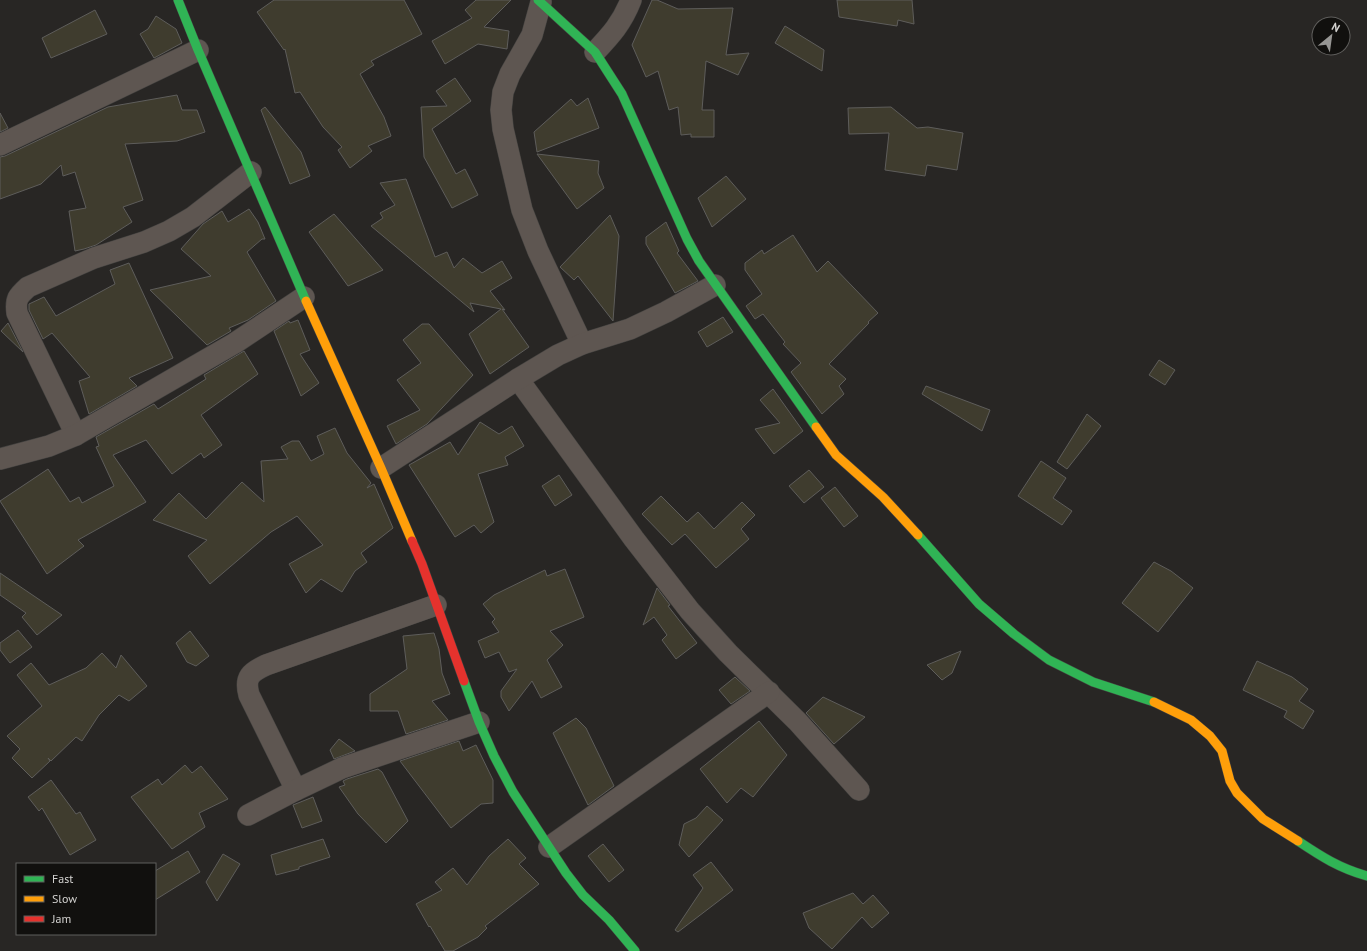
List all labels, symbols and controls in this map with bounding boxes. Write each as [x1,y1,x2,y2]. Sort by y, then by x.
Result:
north arrow [1311,16,1351,56]
text: N [1329,19,1342,35]
legend [16,863,156,935]
text: Fast [52,871,73,886]
text: Slow [52,891,77,906]
text: Jam [51,911,71,926]

